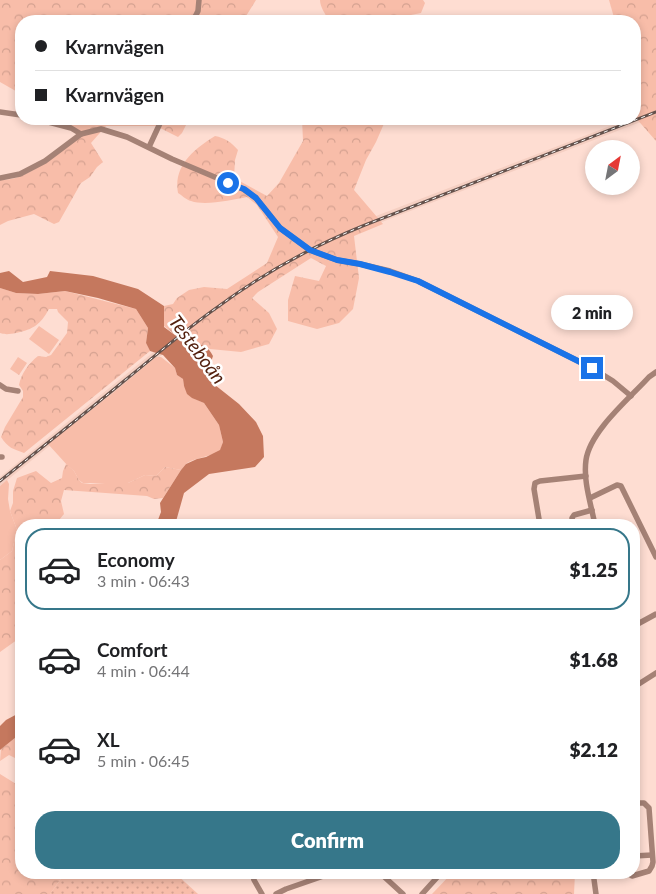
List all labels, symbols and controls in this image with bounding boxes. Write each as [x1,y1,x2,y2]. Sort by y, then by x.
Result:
text: Kvarnvägen [65,35,164,58]
text: Kvarnvägen [65,83,164,106]
north arrow [585,140,640,195]
map controls [585,140,640,195]
route start [217,172,239,194]
callout: 2 min [551,296,633,330]
text: 2 min [572,303,612,322]
water label: Testeboån [165,310,231,388]
route end [581,357,603,379]
icon: car [37,547,82,592]
text: Economy [97,548,175,571]
text: $1.25 [569,558,618,581]
text: 3 min · 06:43 [97,571,190,590]
icon: car [37,637,82,682]
text: Comfort [97,638,168,661]
text: $1.68 [569,648,618,671]
text: 4 min · 06:44 [97,661,190,680]
icon: car [37,727,82,772]
text: XL [97,728,120,751]
text: $2.12 [569,738,618,761]
text: 5 min · 06:45 [97,751,190,770]
button: Confirm [35,811,620,869]

